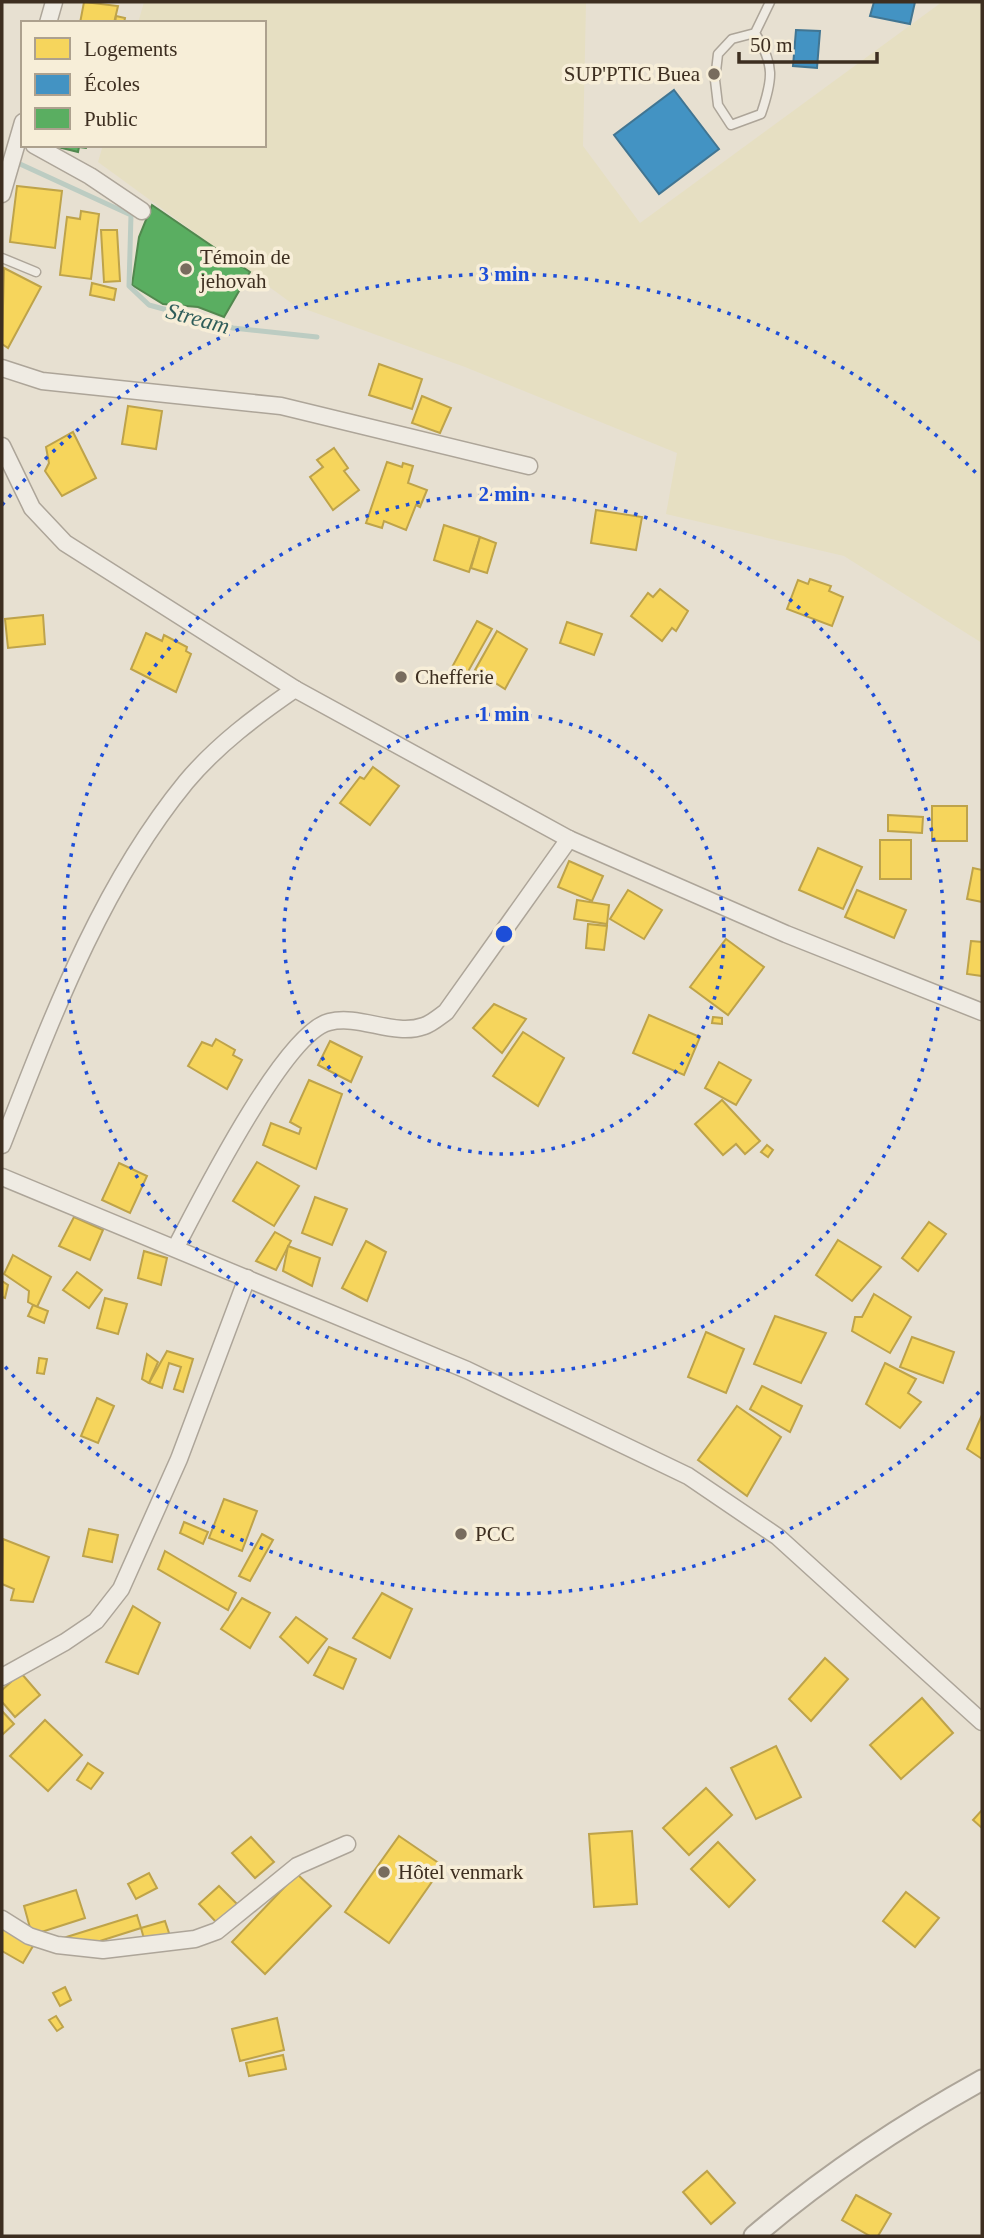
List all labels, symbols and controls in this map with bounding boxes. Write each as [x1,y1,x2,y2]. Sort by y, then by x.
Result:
legend [21,21,266,147]
scale bar [739,21,877,65]
text: 50 m [750,33,793,57]
text: Logements [84,37,177,61]
place label: SUP'PTIC Buea [564,62,701,86]
marker: SUP'PTIC Buea [706,66,722,82]
text: Écoles [84,72,140,96]
text: Public [84,107,138,131]
place label: Témoin de jehovah [199,245,290,293]
marker: Témoin de jehovah [178,261,194,277]
text: 3 min [479,262,530,286]
water label: Stream [164,298,232,339]
text: 2 min [479,482,530,506]
place label: Chefferie [415,665,494,689]
marker: Chefferie [393,669,409,685]
text: 1 min [479,702,530,726]
centre of rings [492,922,516,946]
place label: PCC [475,1522,515,1546]
marker: PCC [453,1526,469,1542]
place label: Hôtel venmark [398,1860,524,1884]
marker: Hôtel venmark [376,1864,392,1880]

